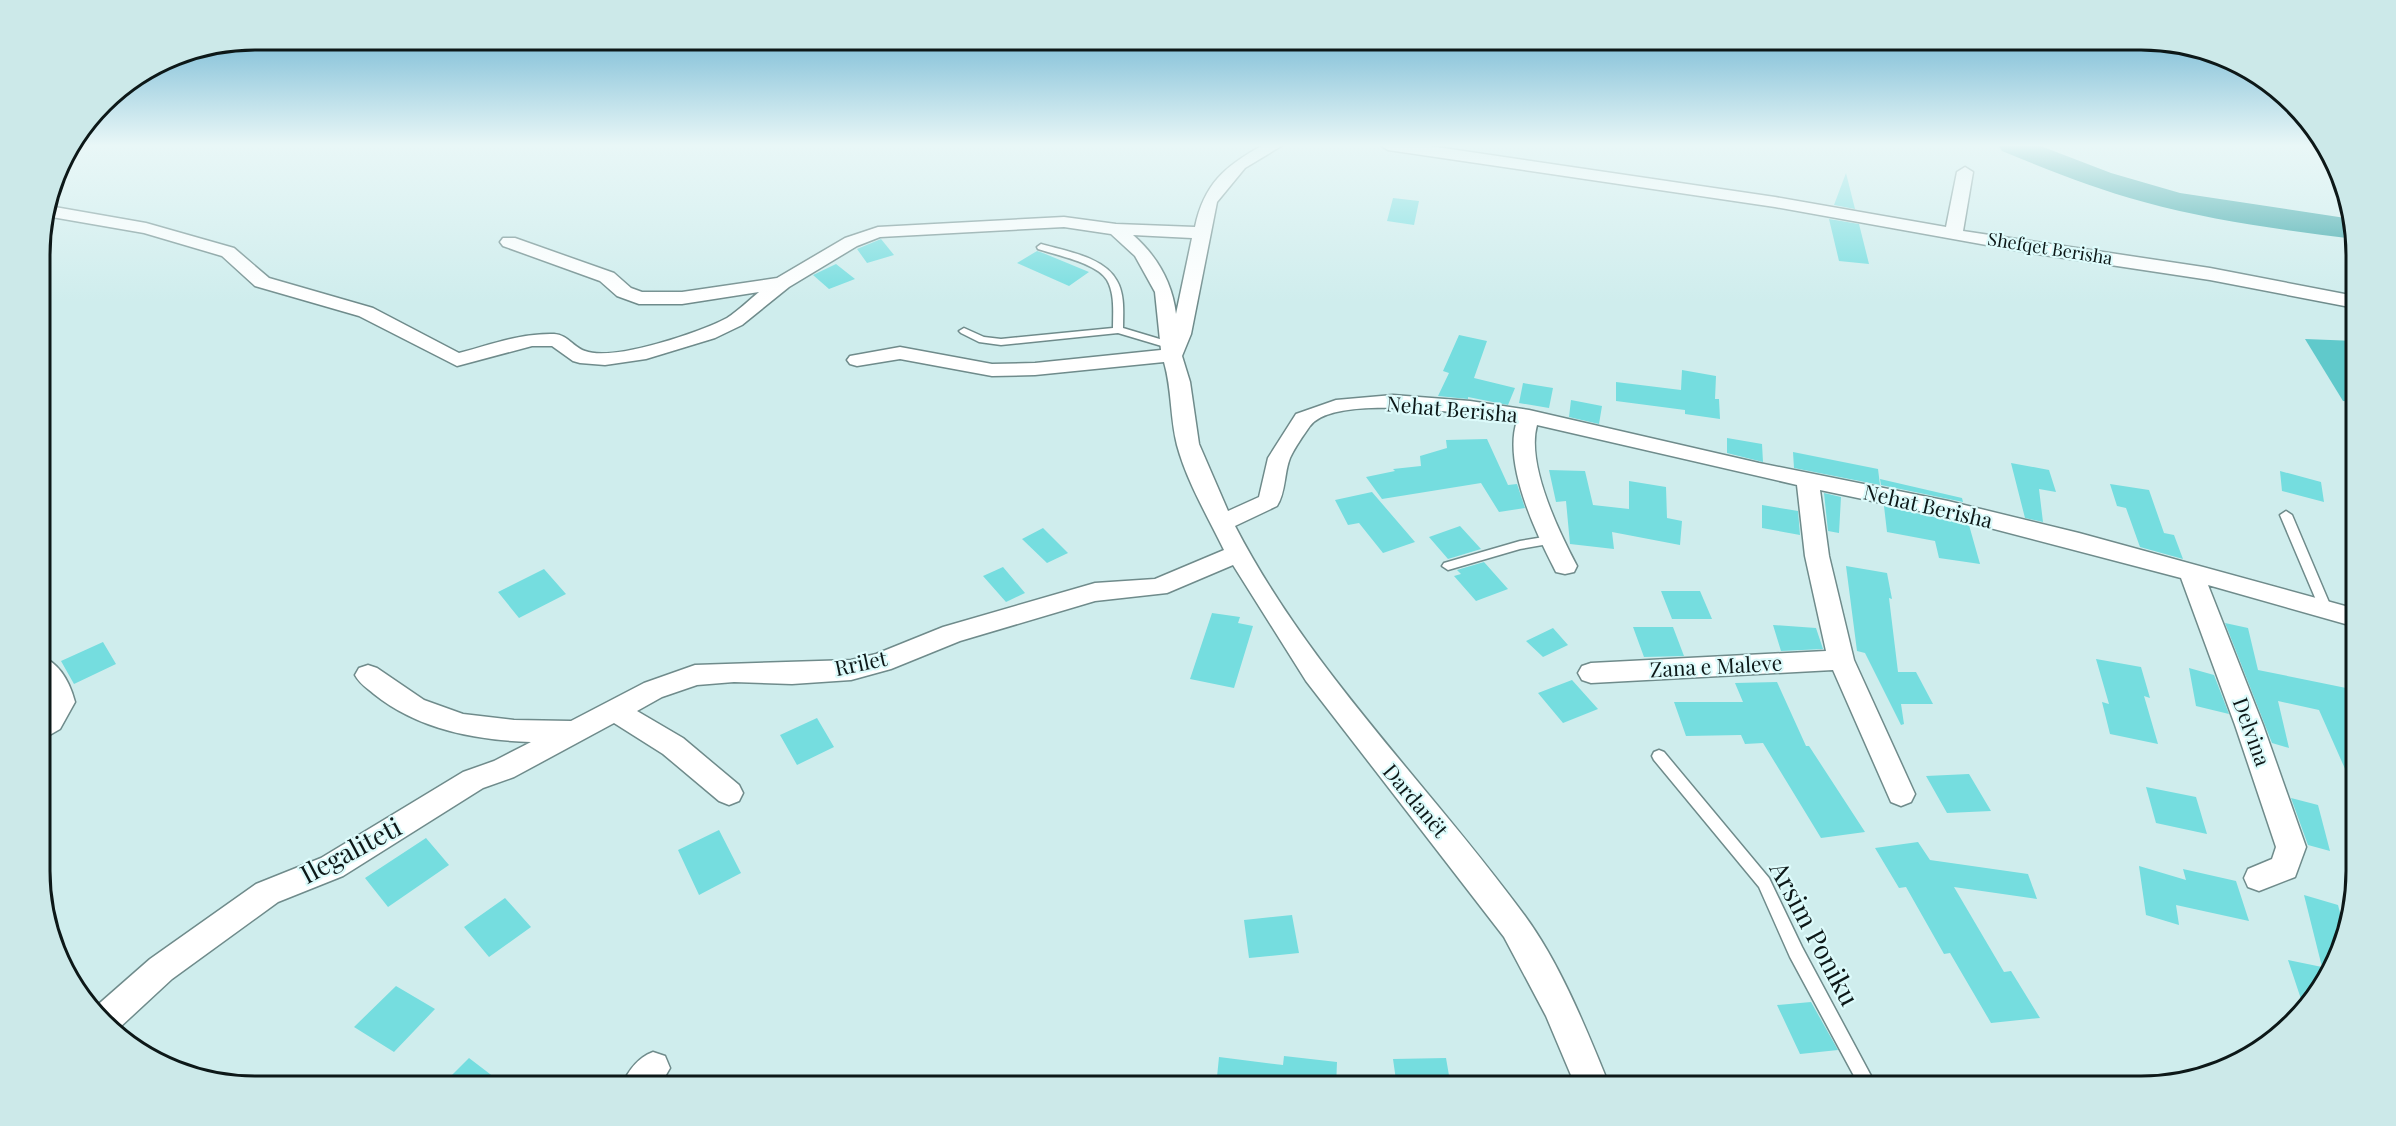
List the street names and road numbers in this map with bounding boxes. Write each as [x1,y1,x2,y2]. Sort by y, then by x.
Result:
street label: Shefqet Berisha [1986,226,2114,270]
street label: Nehat Berisha [1385,388,1519,428]
street label: Nehat Berisha [1861,477,1996,534]
street label: Rrilet [832,643,890,681]
street label: Zana e Maleve [1649,648,1783,682]
street label: Delvina [2228,693,2278,770]
street label: Dardanët [1378,757,1456,843]
street label: Ilegaliteti [294,808,407,891]
street label: Arsim Poniku [1762,854,1868,1011]

